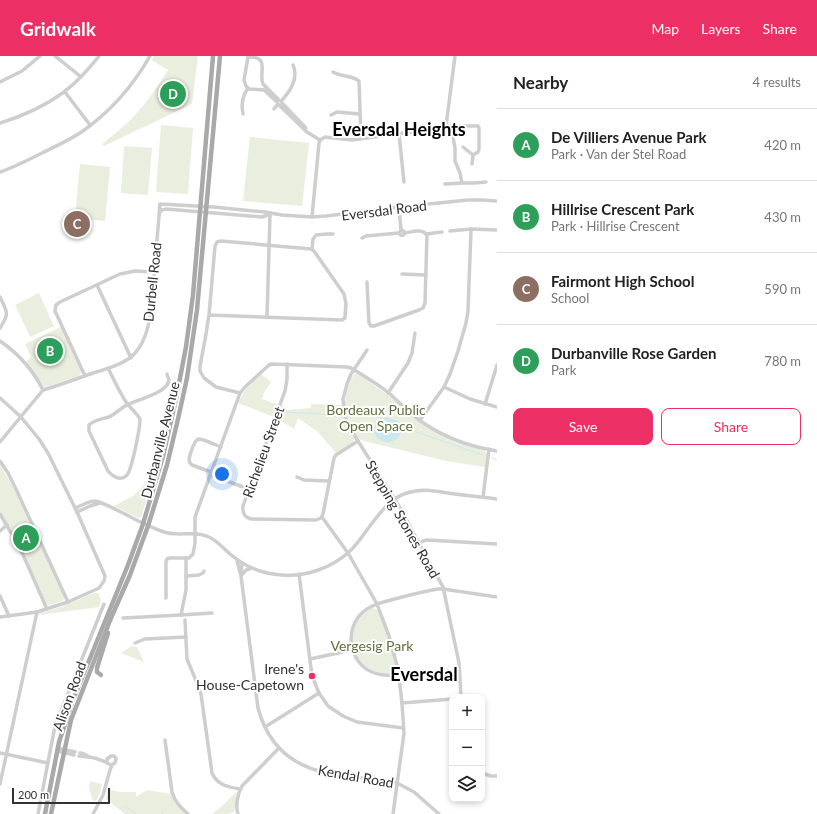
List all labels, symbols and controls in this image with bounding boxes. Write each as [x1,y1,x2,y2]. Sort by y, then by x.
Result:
text: Gridwalk [20,17,96,40]
text: Map [651,20,679,37]
text: Layers [701,20,741,37]
text: Share [763,20,797,37]
text: Nearby [513,72,568,93]
text: 4 results [753,74,801,90]
pin: D [160,79,186,109]
district label: Eversdal Heights [332,118,466,140]
text: De Villiers Avenue Park [551,128,707,146]
text: A [521,137,531,153]
text: 420 m [764,137,801,153]
text: Park · Van der Stel Road [551,146,686,162]
street label: Eversdal Road [340,196,428,224]
text: Hillrise Crescent Park [551,200,694,218]
pin: C [64,209,90,239]
text: B [522,209,530,225]
text: 430 m [764,209,801,225]
text: Park · Hillrise Crescent [551,218,680,234]
street label: Durbell Road [139,241,165,323]
text: Fairmont High School [551,272,694,290]
text: C [522,281,530,297]
text: 590 m [764,281,801,297]
text: School [551,290,589,306]
pin: B [37,336,63,366]
text: Durbanville Rose Garden [551,344,716,362]
text: D [521,353,531,369]
text: 780 m [764,353,801,369]
text: Park [551,362,576,378]
street label: Durbanville Avenue [137,380,183,500]
park label: Bordeaux Public Open Space [326,401,426,434]
street label: Richelieu Street [239,404,287,500]
button: Save [513,408,653,445]
button: Share [661,408,801,445]
street label: Stepping Stones Road [362,457,444,581]
your location [212,464,232,484]
pin: A [13,523,39,553]
park label: Vergesig Park [331,637,414,654]
street label: Alison Road [49,659,89,733]
place label: Irene's House-Capetown [196,660,304,693]
district label: Eversdal [390,663,458,685]
marker: Irene's House-Capetown [307,671,317,681]
map controls [449,694,485,802]
button: + [449,694,485,730]
button: − [449,730,485,766]
street label: Kendal Road [317,761,395,791]
button: layers [449,766,485,802]
scale bar [12,786,110,805]
text: 200 m [18,788,49,801]

